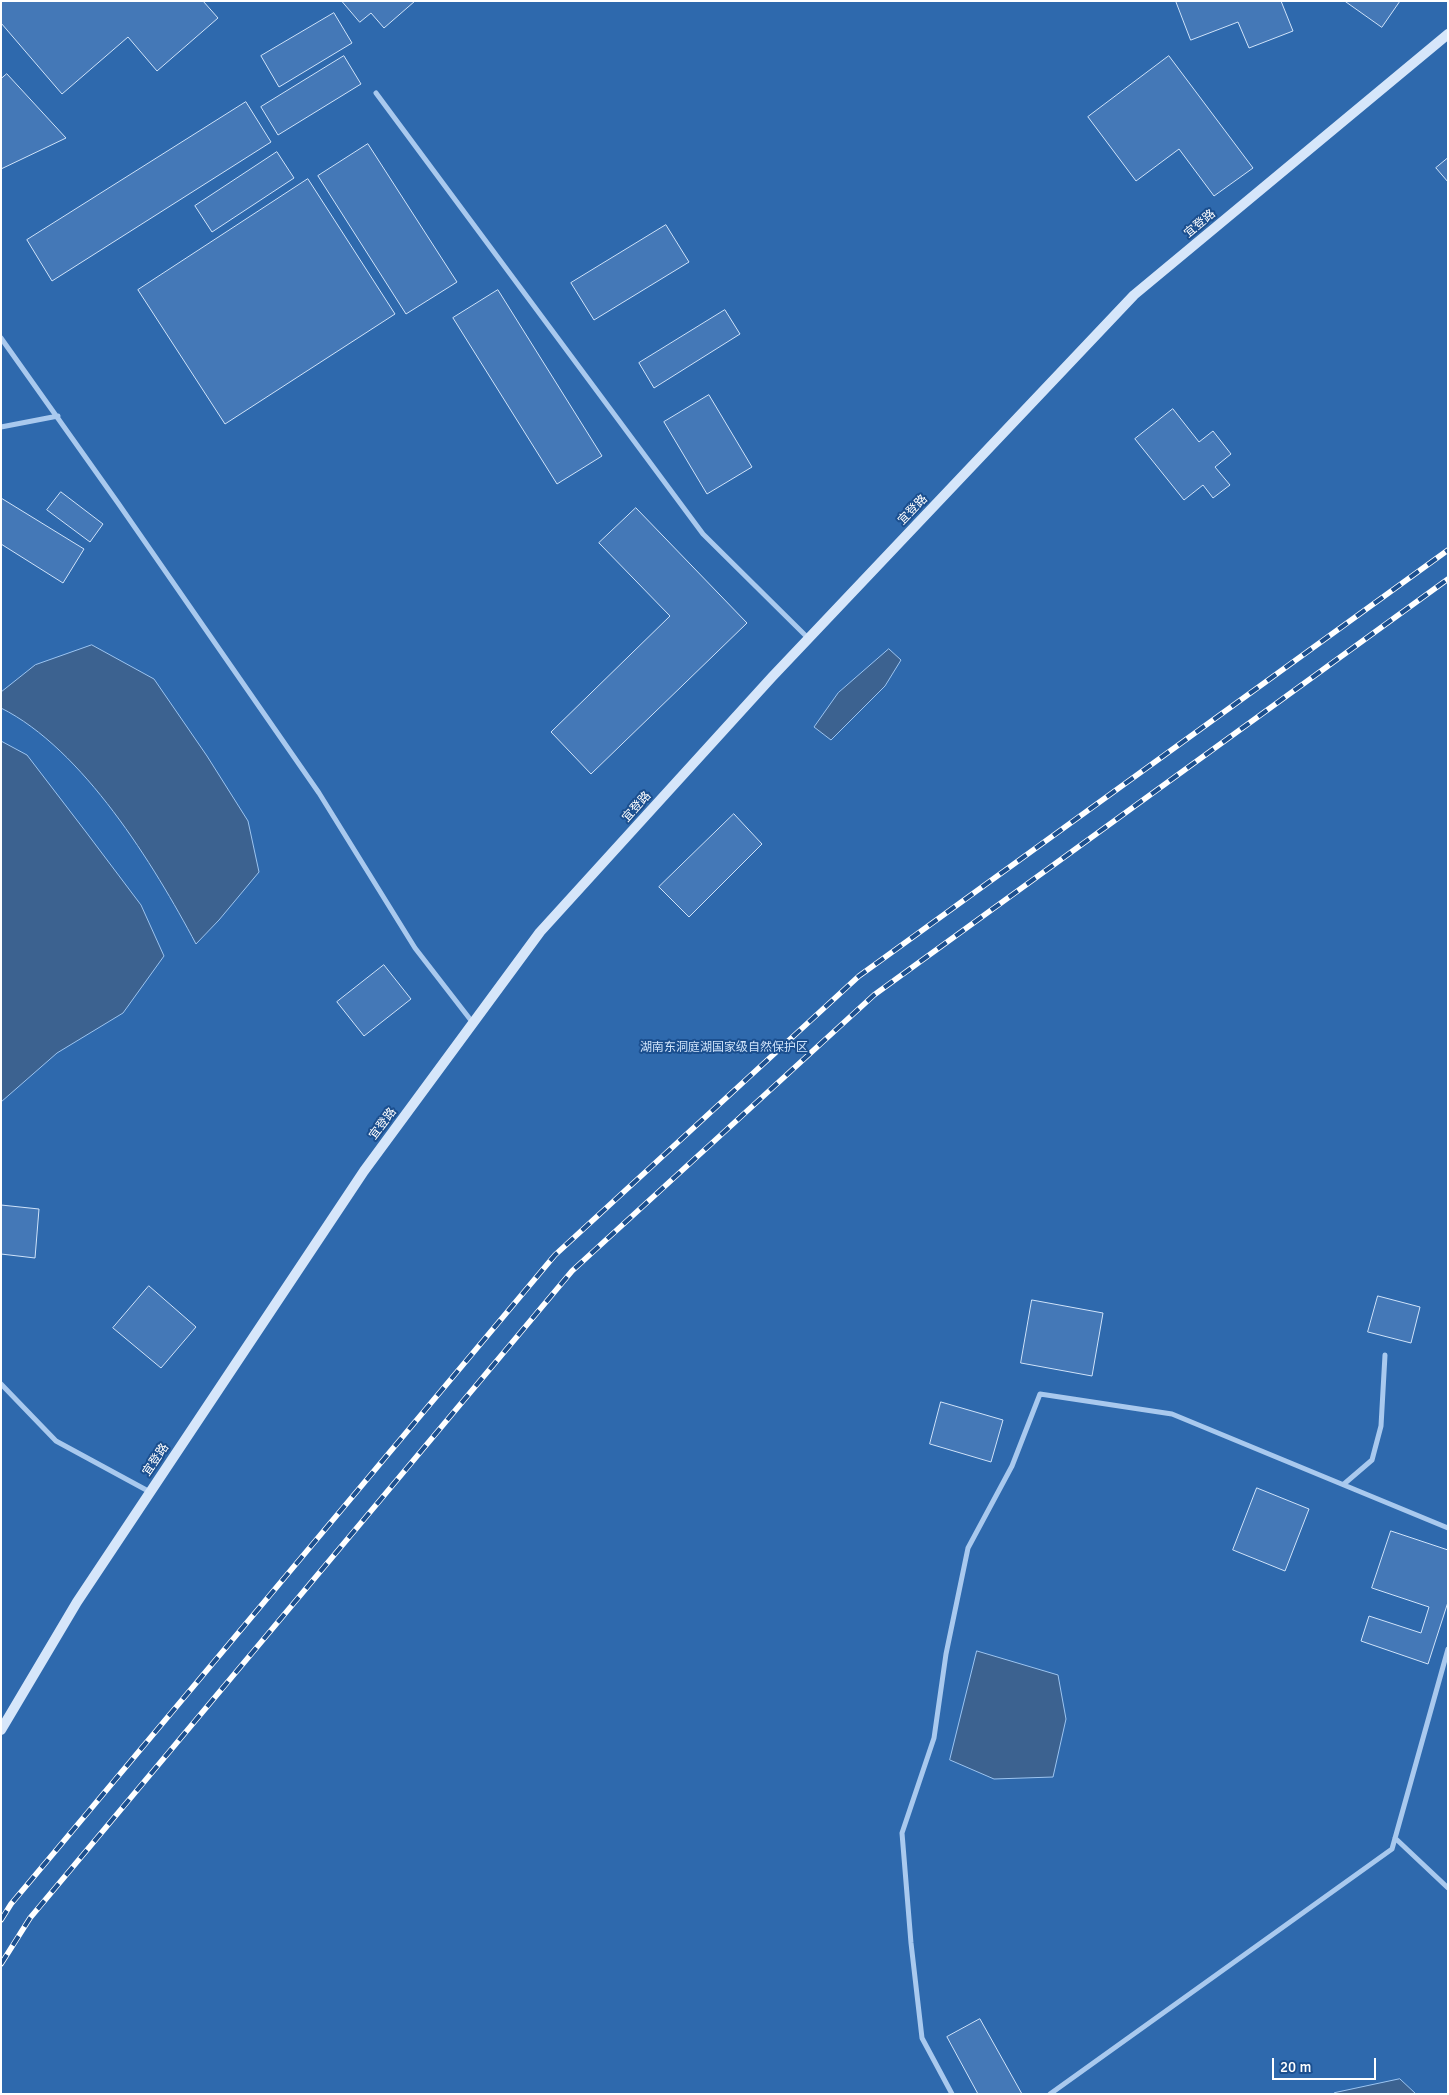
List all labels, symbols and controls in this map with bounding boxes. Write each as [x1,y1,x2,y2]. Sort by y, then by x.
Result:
street label: 宜登路 [1182,207,1218,241]
street label: 宜登路 [895,492,931,528]
street label: 宜登路 [620,789,654,825]
park label: 湖南东洞庭湖国家级自然保护区 [640,1041,808,1055]
street label: 宜登路 [366,1105,400,1143]
street label: 宜登路 [140,1441,172,1479]
scale bar [1274,2048,1378,2080]
text: 20 m [1280,2058,1311,2076]

